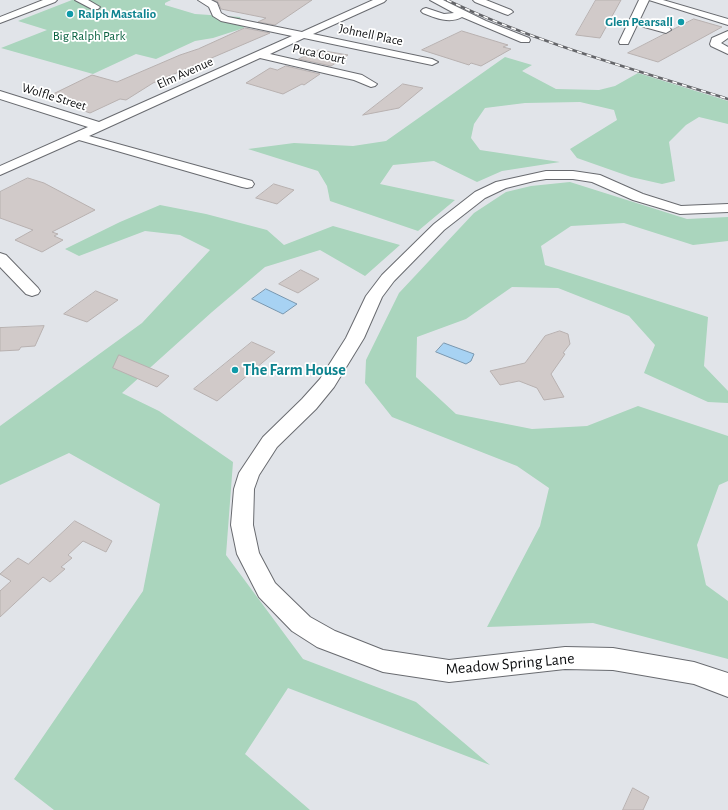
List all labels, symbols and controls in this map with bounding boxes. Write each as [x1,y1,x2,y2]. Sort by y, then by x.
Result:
place label: Ralph Mastalio [78,6,156,22]
marker: Ralph Mastalio [65,9,75,19]
place label: Glen Pearsall [605,14,673,30]
marker: Glen Pearsall [676,17,686,27]
street label: Johnell Place [338,21,404,49]
park label: Big Ralph Park [53,28,125,44]
street label: Puca Court [291,40,347,68]
street label: Elm Avenue [154,54,216,92]
street label: Wolfle Street [20,80,88,114]
place label: The Farm House [243,360,346,380]
marker: The Farm House [230,365,240,375]
street label: Meadow Spring Lane [445,649,575,679]

